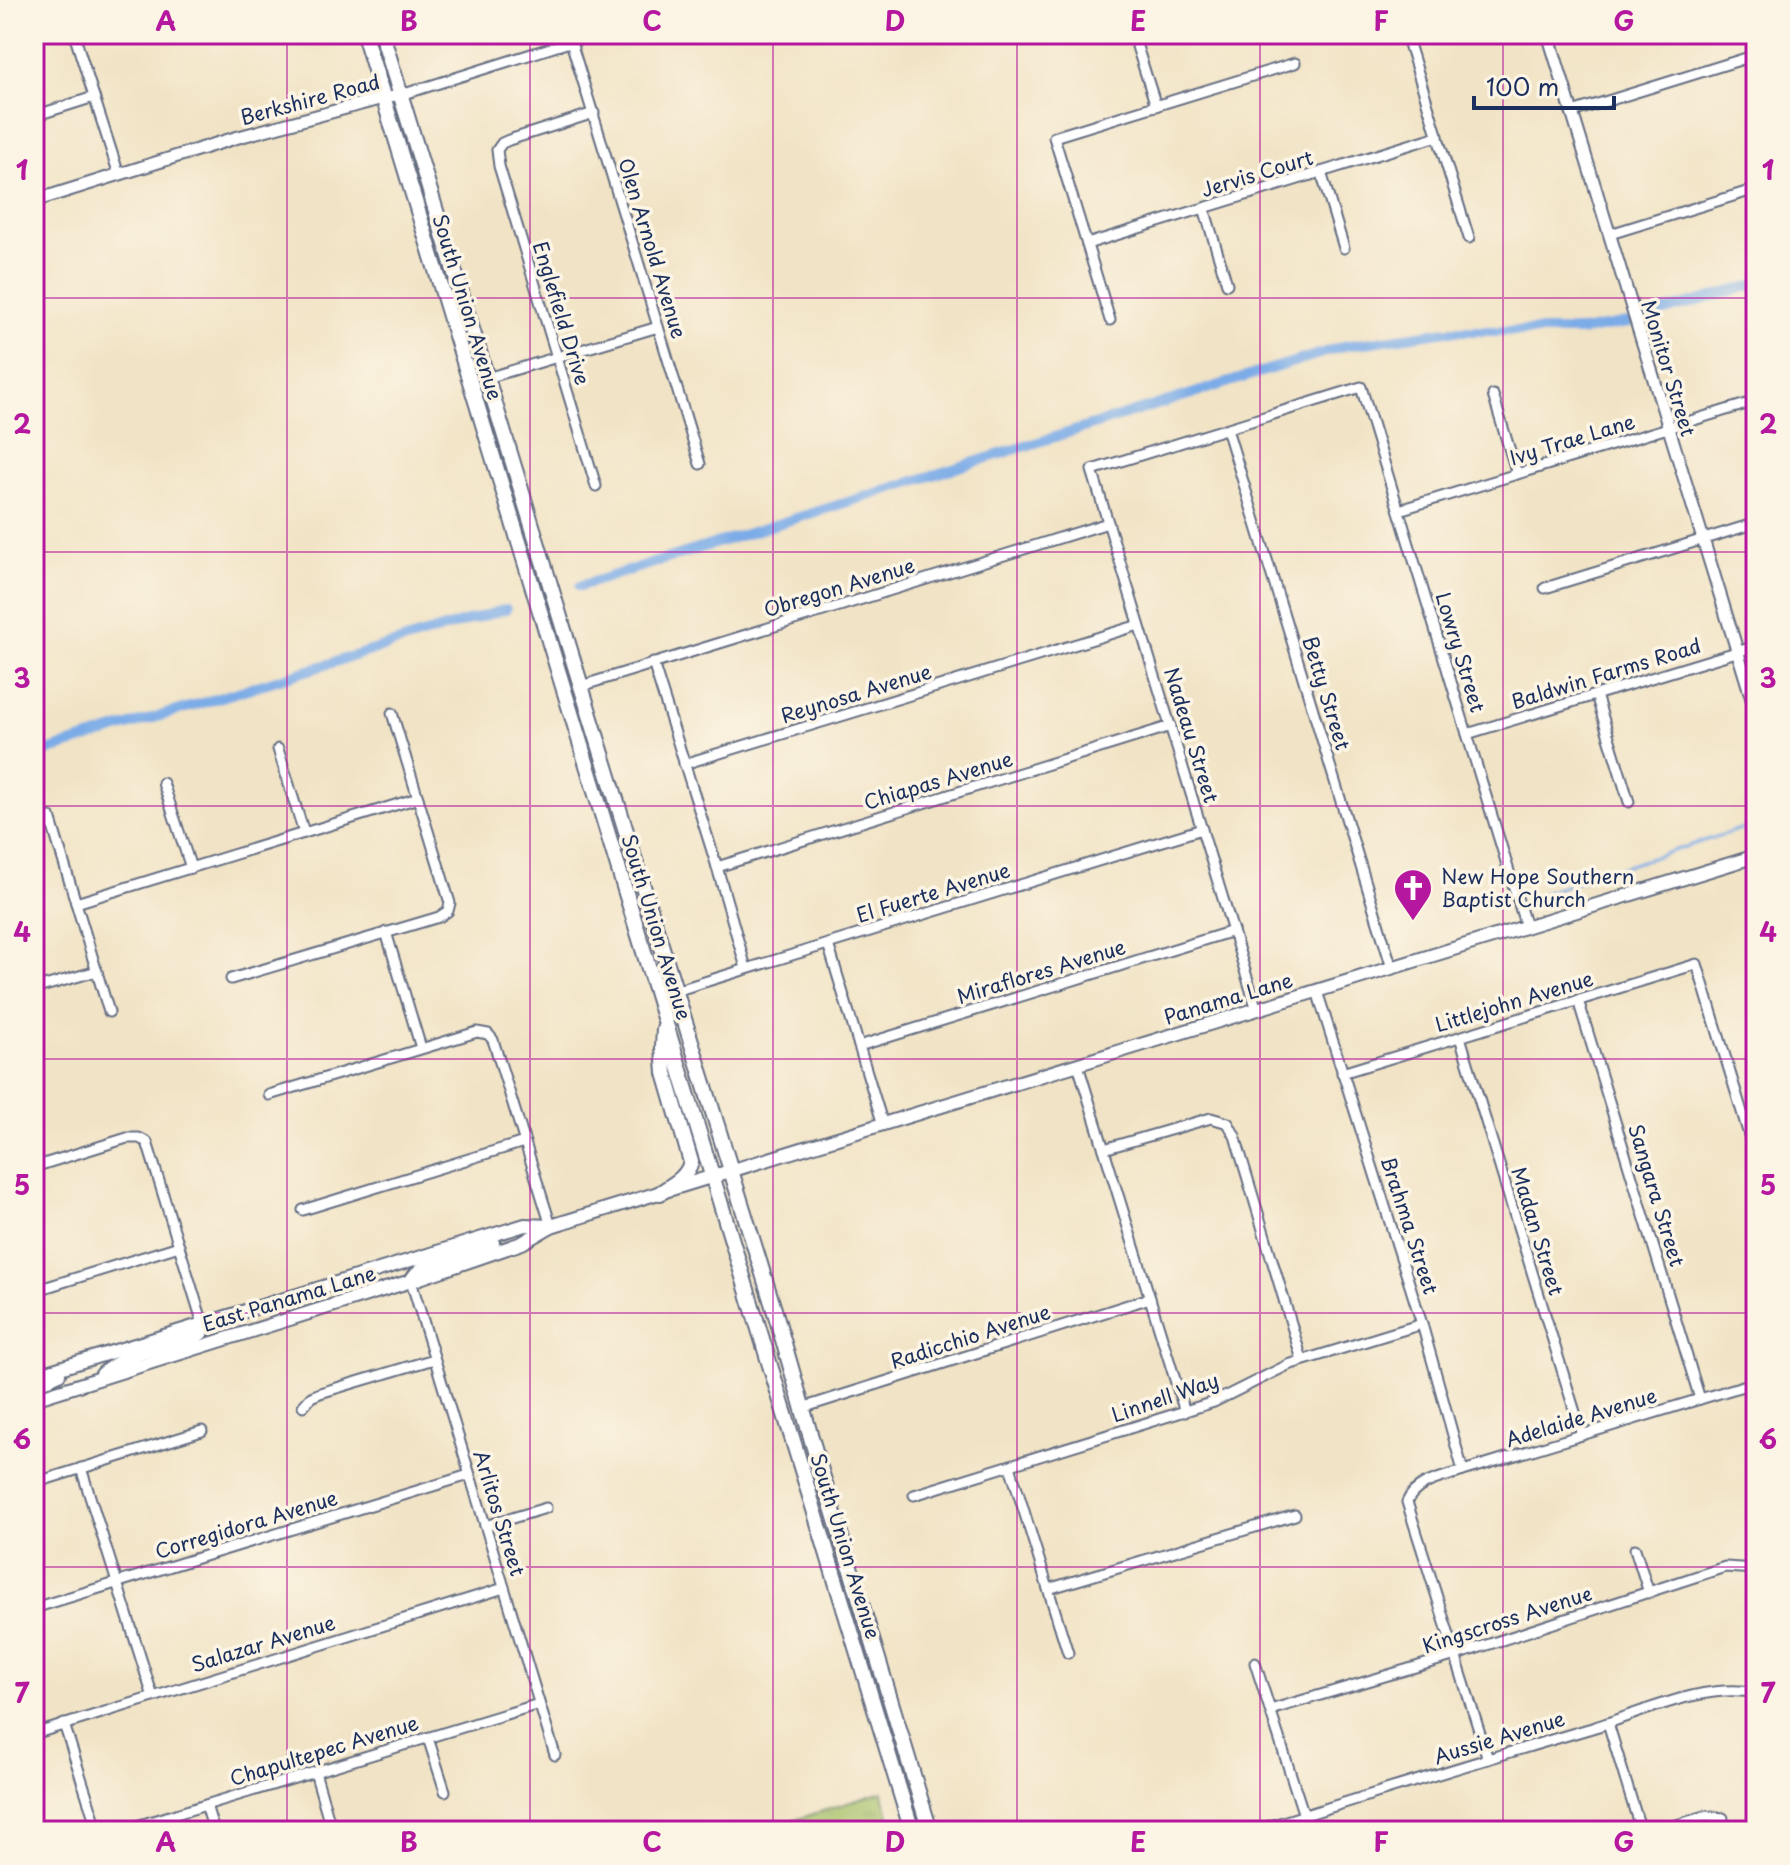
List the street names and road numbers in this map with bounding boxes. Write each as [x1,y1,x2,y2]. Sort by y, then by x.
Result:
street label: Berkshire Road [237,66,383,132]
street label: Jervis Court [1197,142,1317,204]
street label: Olen Arnold Avenue [611,154,695,342]
street label: South Union Avenue [425,210,511,404]
street label: Englefield Drive [526,237,598,389]
street label: Monitor Street [1634,296,1704,440]
street label: Ivy Trae Lane [1505,406,1639,472]
street label: Obregon Avenue [760,550,918,624]
street label: Lowry Street [1429,588,1493,716]
street label: Baldwin Farms Road [1508,630,1704,716]
street label: Betty Street [1295,632,1359,754]
street label: Reynosa Avenue [777,656,935,730]
street label: Nadeau Street [1157,664,1227,806]
street label: Chiapas Avenue [860,743,1016,817]
street label: South Union Avenue [614,830,700,1024]
street label: El Fuerte Avenue [852,854,1014,930]
street label: Miraflores Avenue [953,931,1129,1011]
street label: Littlejohn Avenue [1431,963,1597,1039]
street label: Panama Lane [1160,964,1296,1032]
street label: Sangara Street [1621,1120,1693,1270]
street label: Brahma Street [1374,1152,1446,1298]
street label: Madan Street [1504,1163,1572,1299]
street label: East Panama Lane [198,1257,380,1339]
street label: Radicchio Avenue [886,1296,1054,1376]
street label: Linnell Way [1107,1365,1223,1429]
street label: Adelaide Avenue [1502,1380,1660,1454]
street label: Arlitos Street [467,1446,533,1580]
street label: South Union Avenue [803,1449,889,1643]
street label: Corregidora Avenue [151,1482,341,1566]
street label: Kingscross Avenue [1418,1577,1596,1661]
street label: Salazar Avenue [187,1607,339,1679]
street label: Aussie Avenue [1430,1703,1568,1771]
street label: Chapultepec Avenue [226,1707,422,1793]

